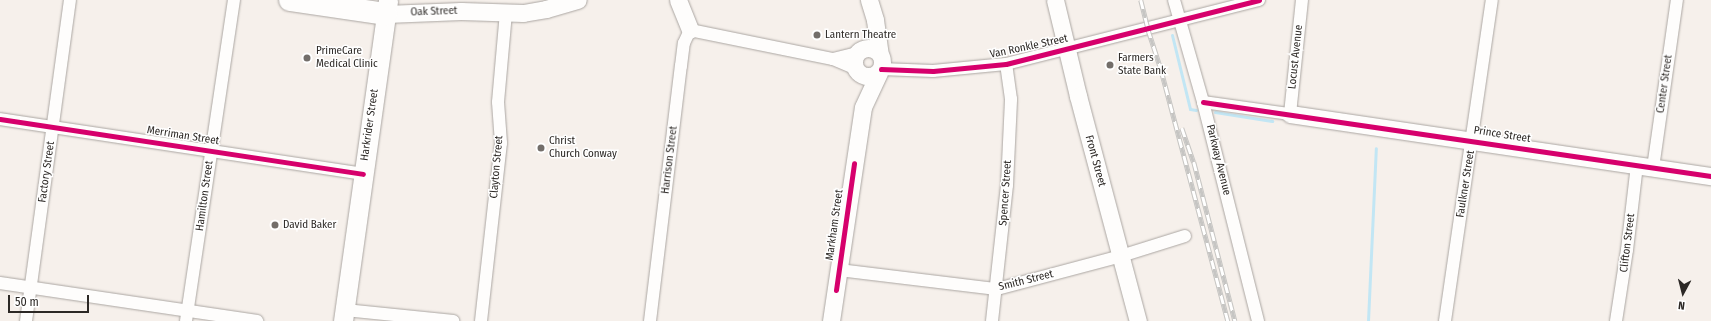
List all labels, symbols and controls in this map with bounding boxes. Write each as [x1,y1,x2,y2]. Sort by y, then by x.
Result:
street label: Oak Street [410,5,458,19]
street label: Locust Avenue [1286,24,1306,90]
place label: Lantern Theatre [825,28,896,42]
marker: Lantern Theatre [812,30,822,40]
street label: Van Ronkle Street [989,32,1069,62]
place label: PrimeCare Medical Clinic [316,45,378,71]
marker: PrimeCare Medical Clinic [301,52,313,64]
place label: Farmers State Bank [1118,52,1166,78]
street label: Center Street [1654,54,1676,114]
marker: Farmers State Bank [1105,60,1115,70]
street label: Harkrider Street [358,88,382,162]
street label: Parkway Avenue [1203,123,1233,197]
street label: Merriman Street [146,124,220,148]
street label: Prince Street [1473,124,1531,146]
street label: Harrison Street [659,125,681,195]
street label: Front Street [1082,134,1108,188]
street label: Clayton Street [488,135,506,199]
place label: Christ Church Conway [549,135,617,161]
street label: Factory Street [36,140,58,204]
marker: Christ Church Conway [536,143,546,153]
street label: Faulkner Street [1454,149,1478,219]
street label: Hamilton Street [194,160,216,232]
street label: Spencer Street [997,160,1015,226]
street label: Markham Street [823,189,847,261]
street label: Clifton Street [1618,213,1638,273]
place label: David Baker [283,218,336,232]
marker: David Baker [270,220,280,230]
street label: Smith Street [997,268,1055,294]
north arrow [1663,273,1703,313]
scale bar [10,287,91,313]
text: 50 m [15,295,39,309]
text: N [1677,299,1686,312]

